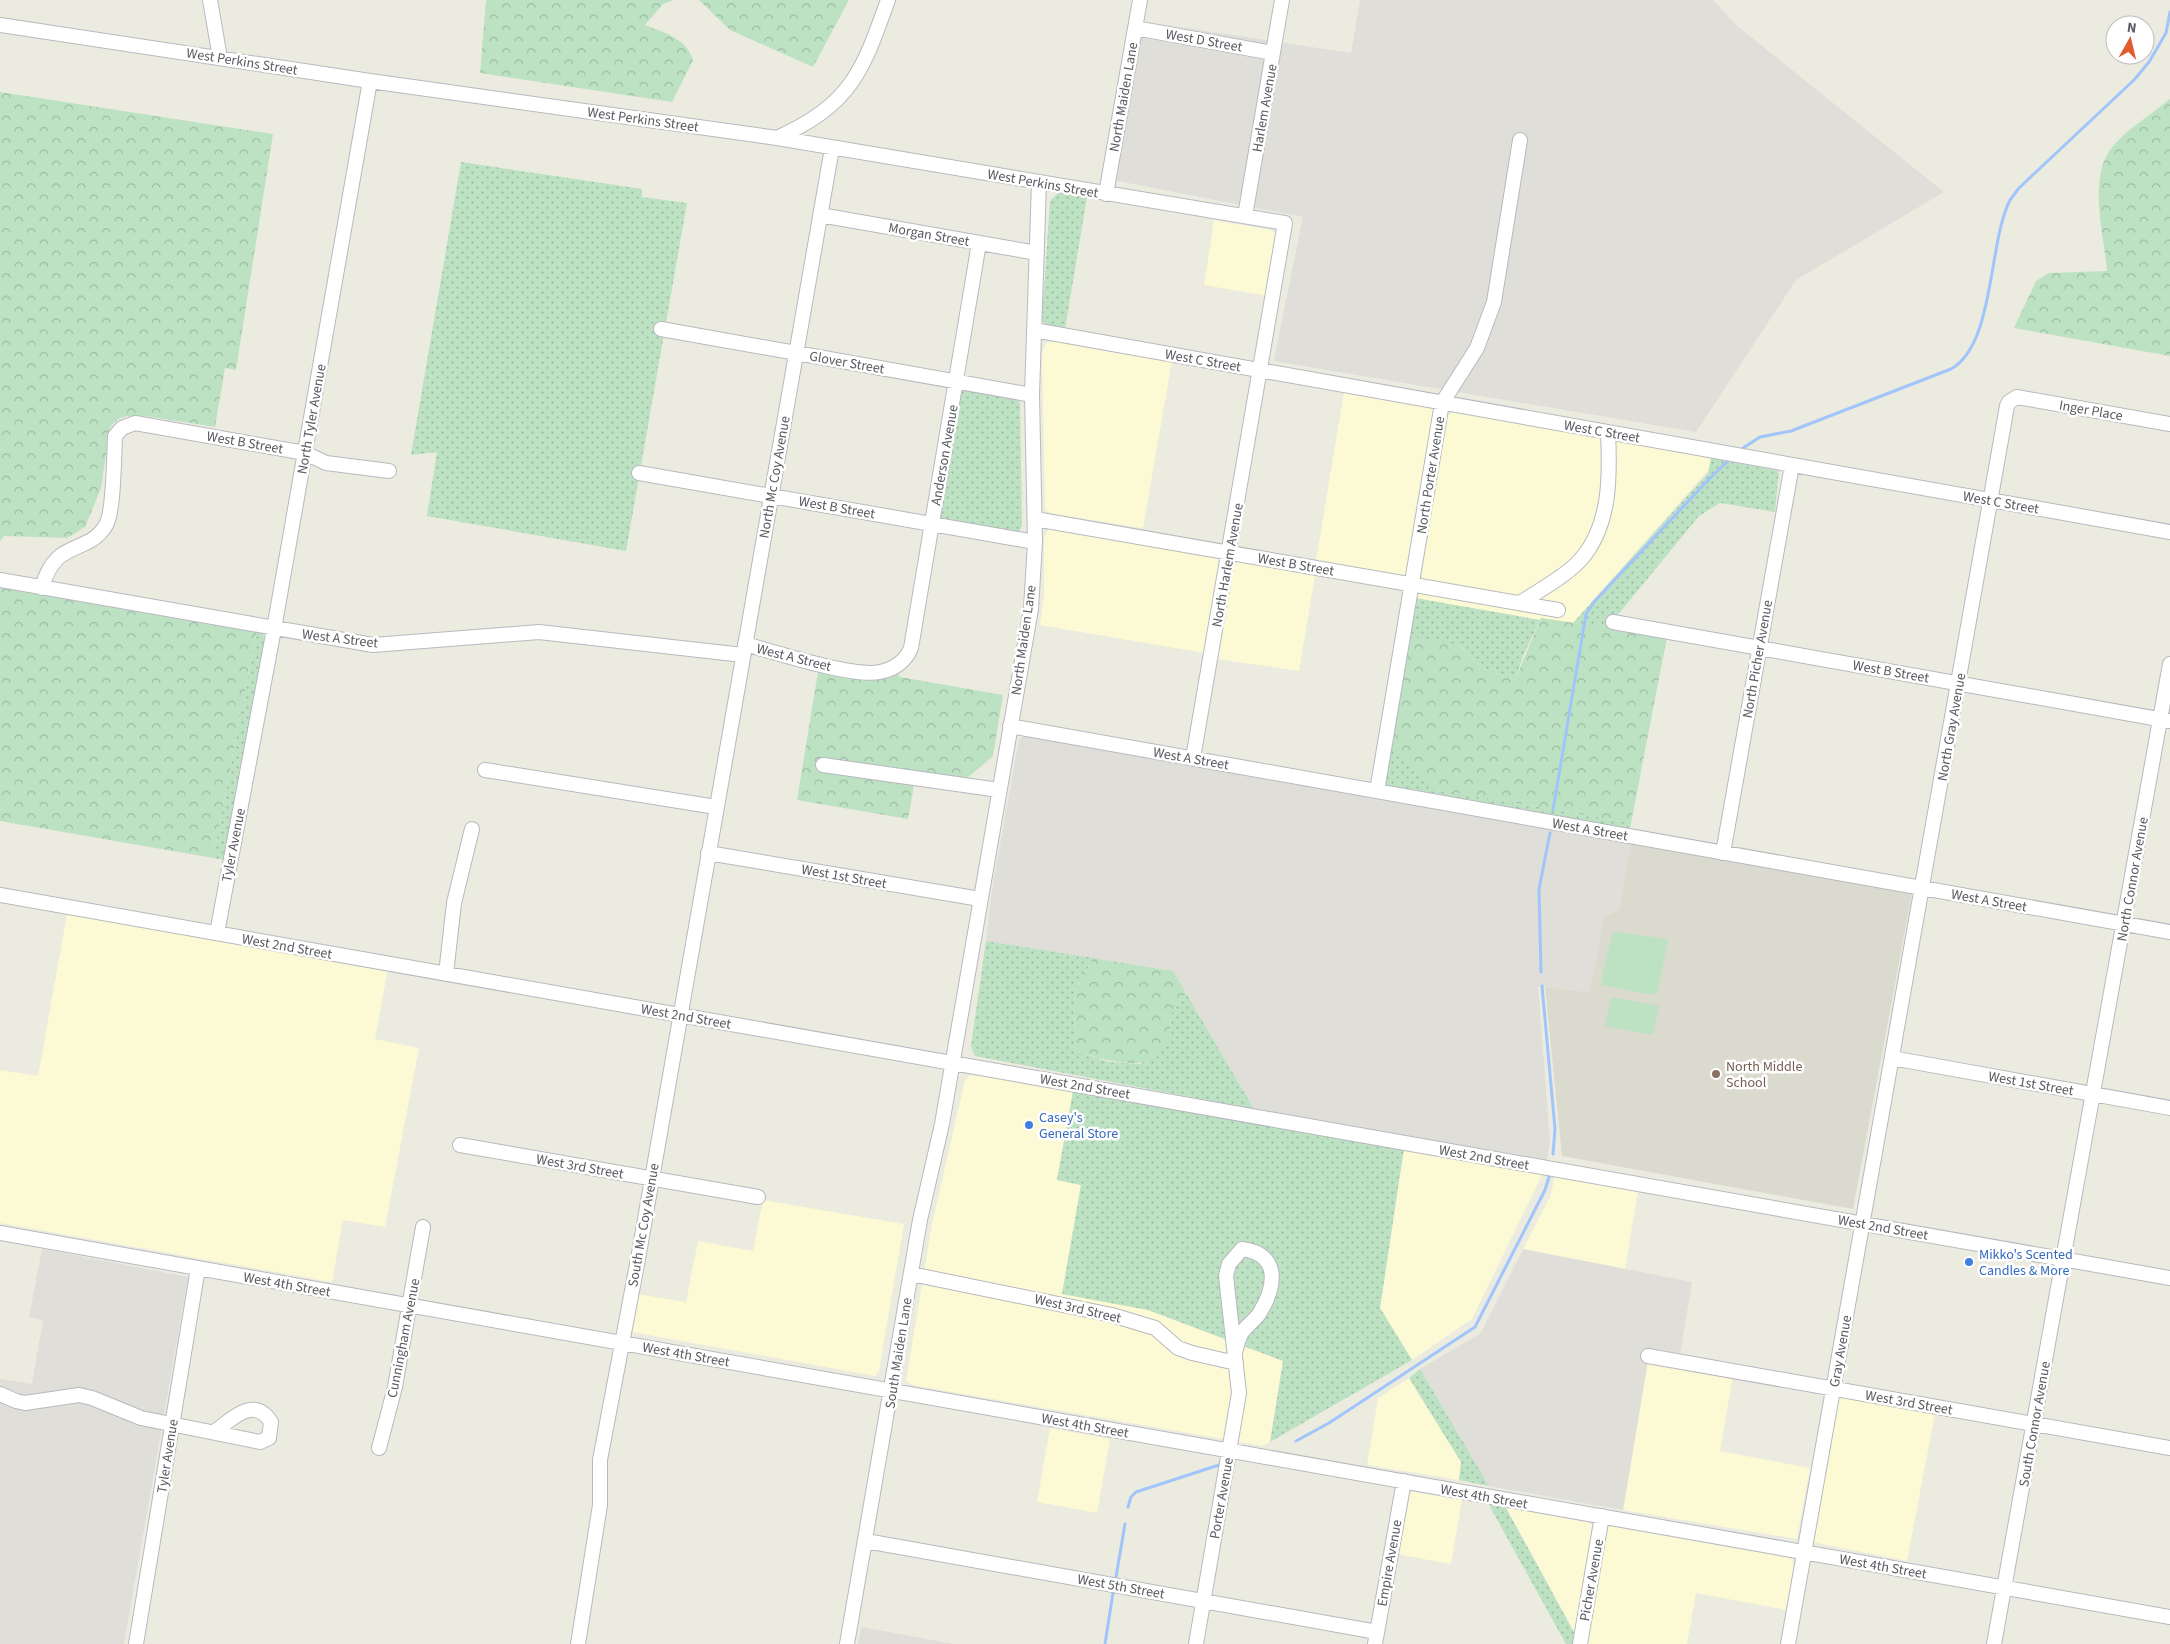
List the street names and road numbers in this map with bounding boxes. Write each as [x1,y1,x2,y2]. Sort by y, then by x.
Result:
street label: West D Street [1164,24,1244,58]
street label: North Maiden Lane [1105,41,1143,154]
street label: West Perkins Street [185,43,299,81]
street label: Harlem Avenue [1247,63,1283,154]
street label: West Perkins Street [586,102,700,138]
street label: West Perkins Street [986,164,1100,204]
street label: Morgan Street [887,218,971,252]
street label: West C Street [1163,344,1243,378]
street label: Glover Street [808,347,886,379]
street label: North Tyler Avenue [292,362,332,476]
street label: Inger Place [2057,396,2124,426]
street label: Anderson Avenue [926,403,964,507]
street label: North Mc Coy Avenue [754,414,796,540]
street label: North Porter Avenue [1412,415,1450,535]
street label: West C Street [1562,415,1642,449]
street label: West B Street [205,426,285,460]
street label: West C Street [1961,486,2041,520]
street label: West B Street [797,491,877,525]
street label: North Harlem Avenue [1207,501,1249,629]
street label: West B Street [1256,548,1336,582]
street label: North Maiden Lane [1006,584,1042,696]
street label: North Picher Avenue [1738,598,1778,720]
street label: West A Street [301,624,379,654]
street label: West A Street [754,639,834,677]
street label: West B Street [1851,655,1931,689]
street label: North Gray Avenue [1933,672,1971,783]
street label: West A Street [1151,742,1231,776]
street label: Tyler Avenue [217,806,251,884]
street label: West A Street [1550,813,1630,847]
street label: North Connor Avenue [2112,815,2154,943]
street label: West 1st Street [800,860,888,894]
street label: West A Street [1949,884,2029,918]
street label: West 2nd Street [240,929,334,965]
street label: West 2nd Street [639,999,733,1035]
street label: West 1st Street [1987,1067,2075,1101]
street label: West 2nd Street [1038,1069,1132,1105]
street label: West 2nd Street [1437,1140,1531,1176]
street label: West 3rd Street [535,1149,625,1185]
street label: South Mc Coy Avenue [623,1162,665,1289]
street label: West 2nd Street [1836,1210,1930,1246]
street label: West 4th Street [242,1267,332,1303]
street label: Cunningham Avenue [383,1277,425,1400]
street label: West 3rd Street [1032,1289,1123,1329]
street label: South Maiden Lane [880,1296,918,1410]
street label: Gray Avenue [1825,1314,1857,1389]
street label: West 4th Street [641,1337,731,1373]
street label: South Connor Avenue [2014,1360,2056,1489]
street label: West 3rd Street [1864,1385,1954,1421]
street label: West 4th Street [1040,1408,1130,1444]
street label: Tyler Avenue [152,1418,184,1495]
street label: Porter Avenue [1205,1456,1239,1540]
street label: West 4th Street [1439,1479,1529,1515]
street label: Empire Avenue [1373,1518,1407,1608]
street label: Picher Avenue [1575,1537,1609,1623]
street label: West 4th Street [1838,1549,1928,1585]
street label: West 5th Street [1076,1569,1166,1605]

